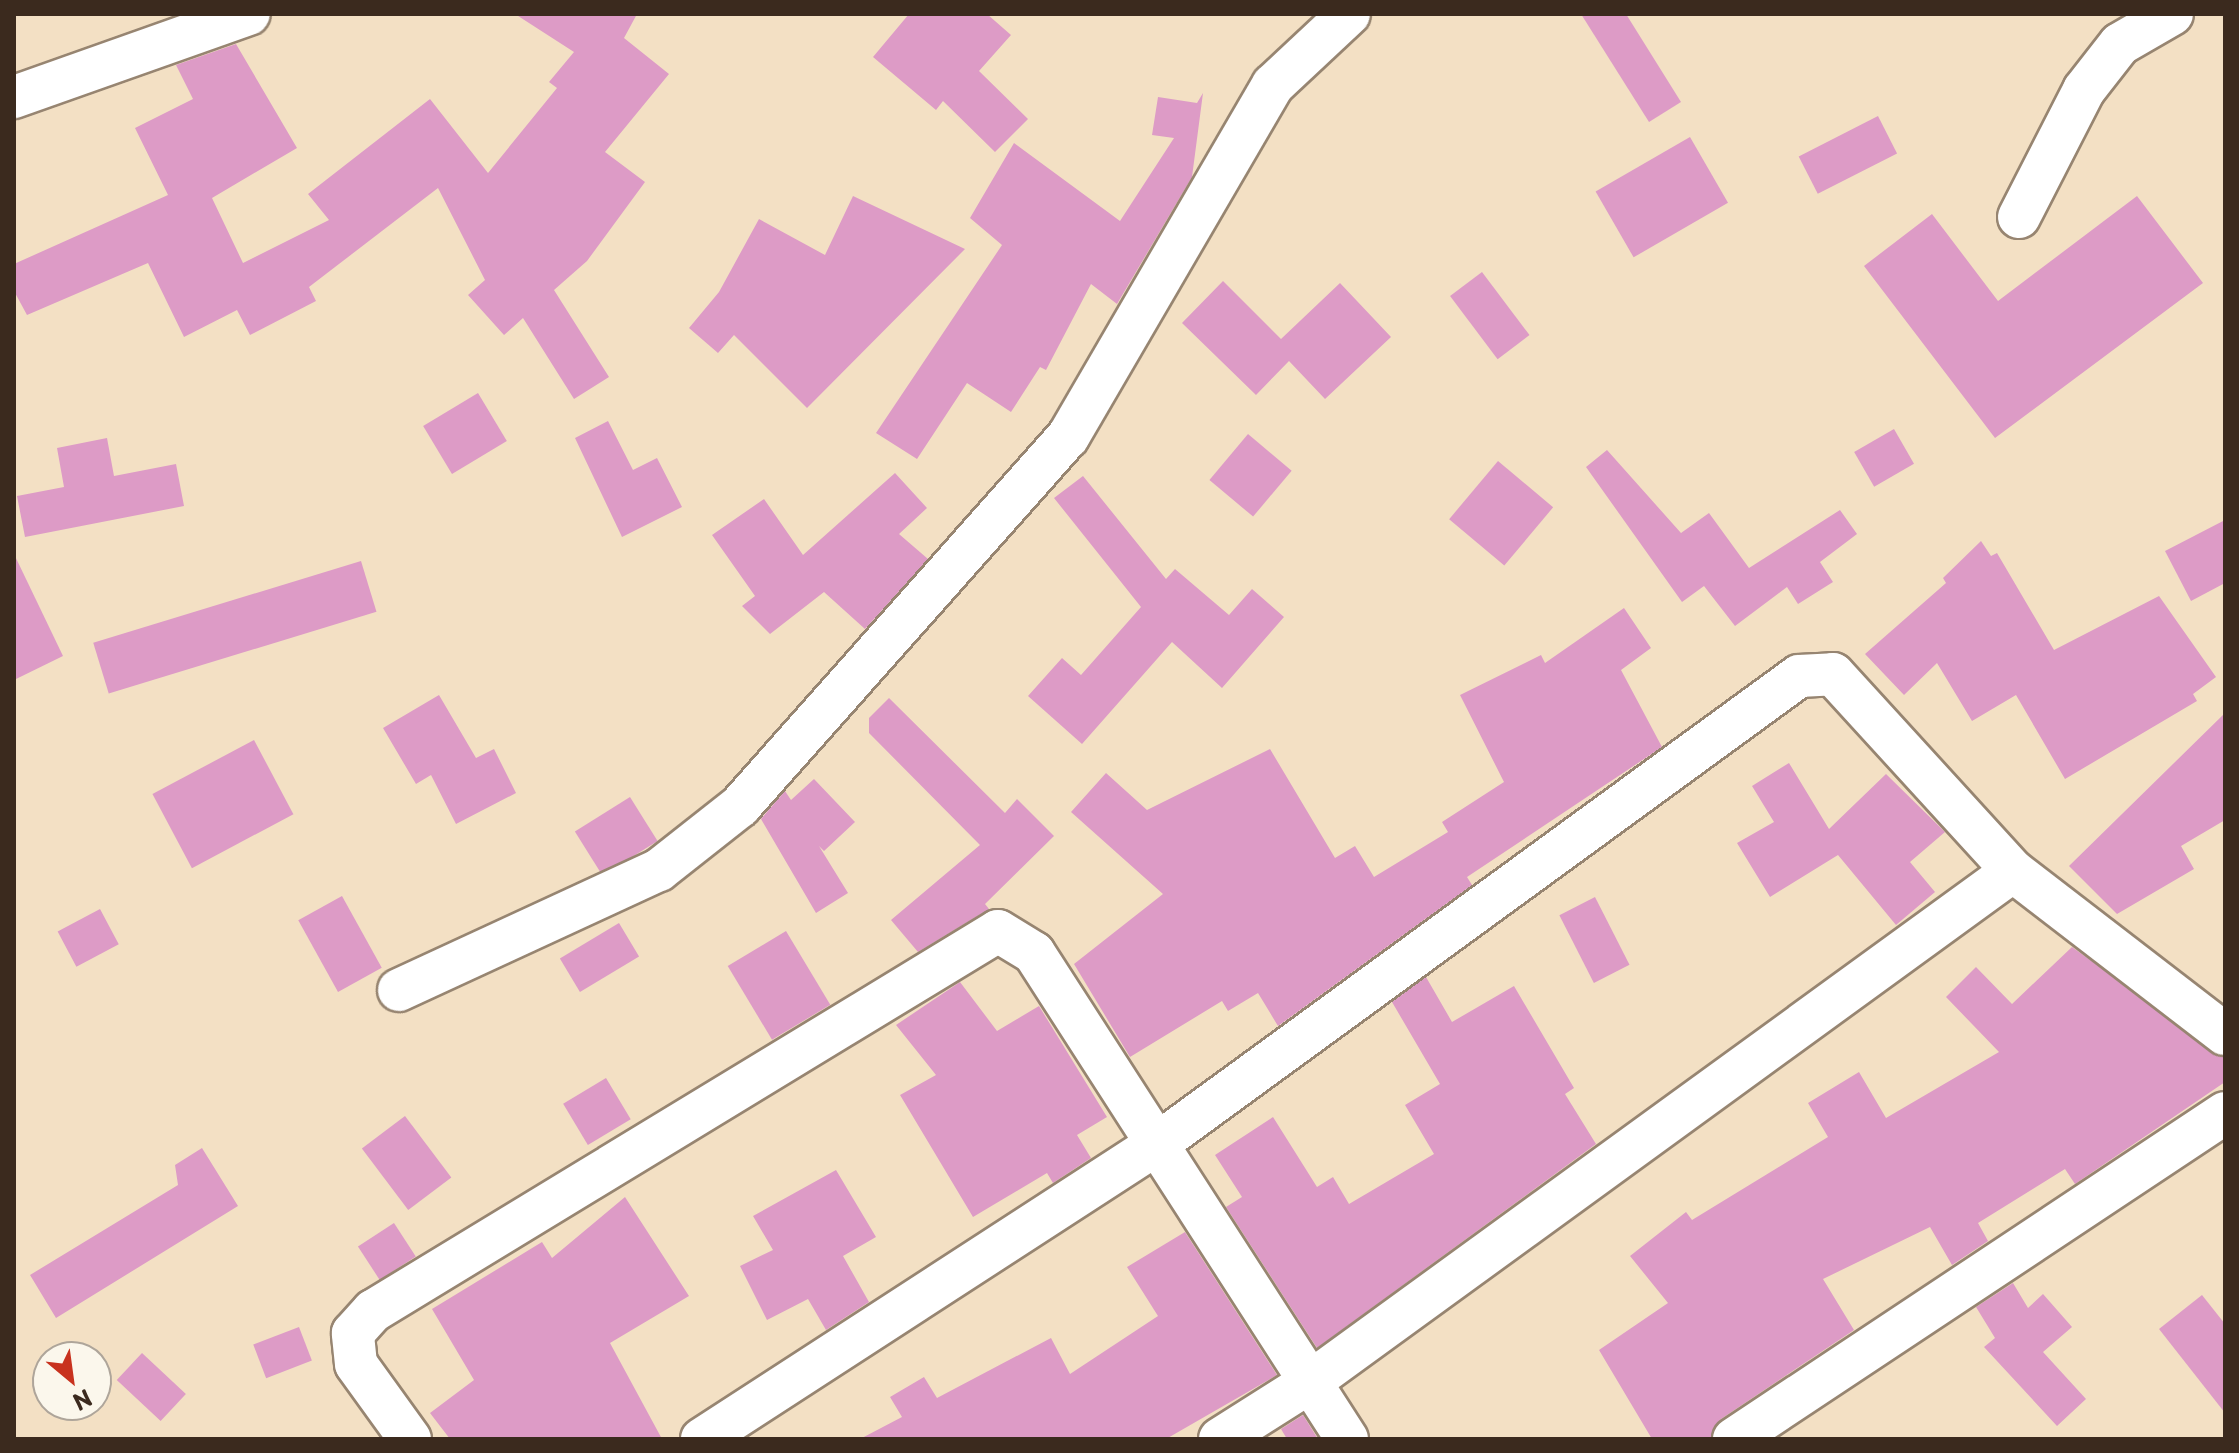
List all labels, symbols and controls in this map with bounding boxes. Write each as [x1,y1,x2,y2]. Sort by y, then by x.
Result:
north arrow [32,1341,112,1421]
text: N [67,1382,99,1419]

